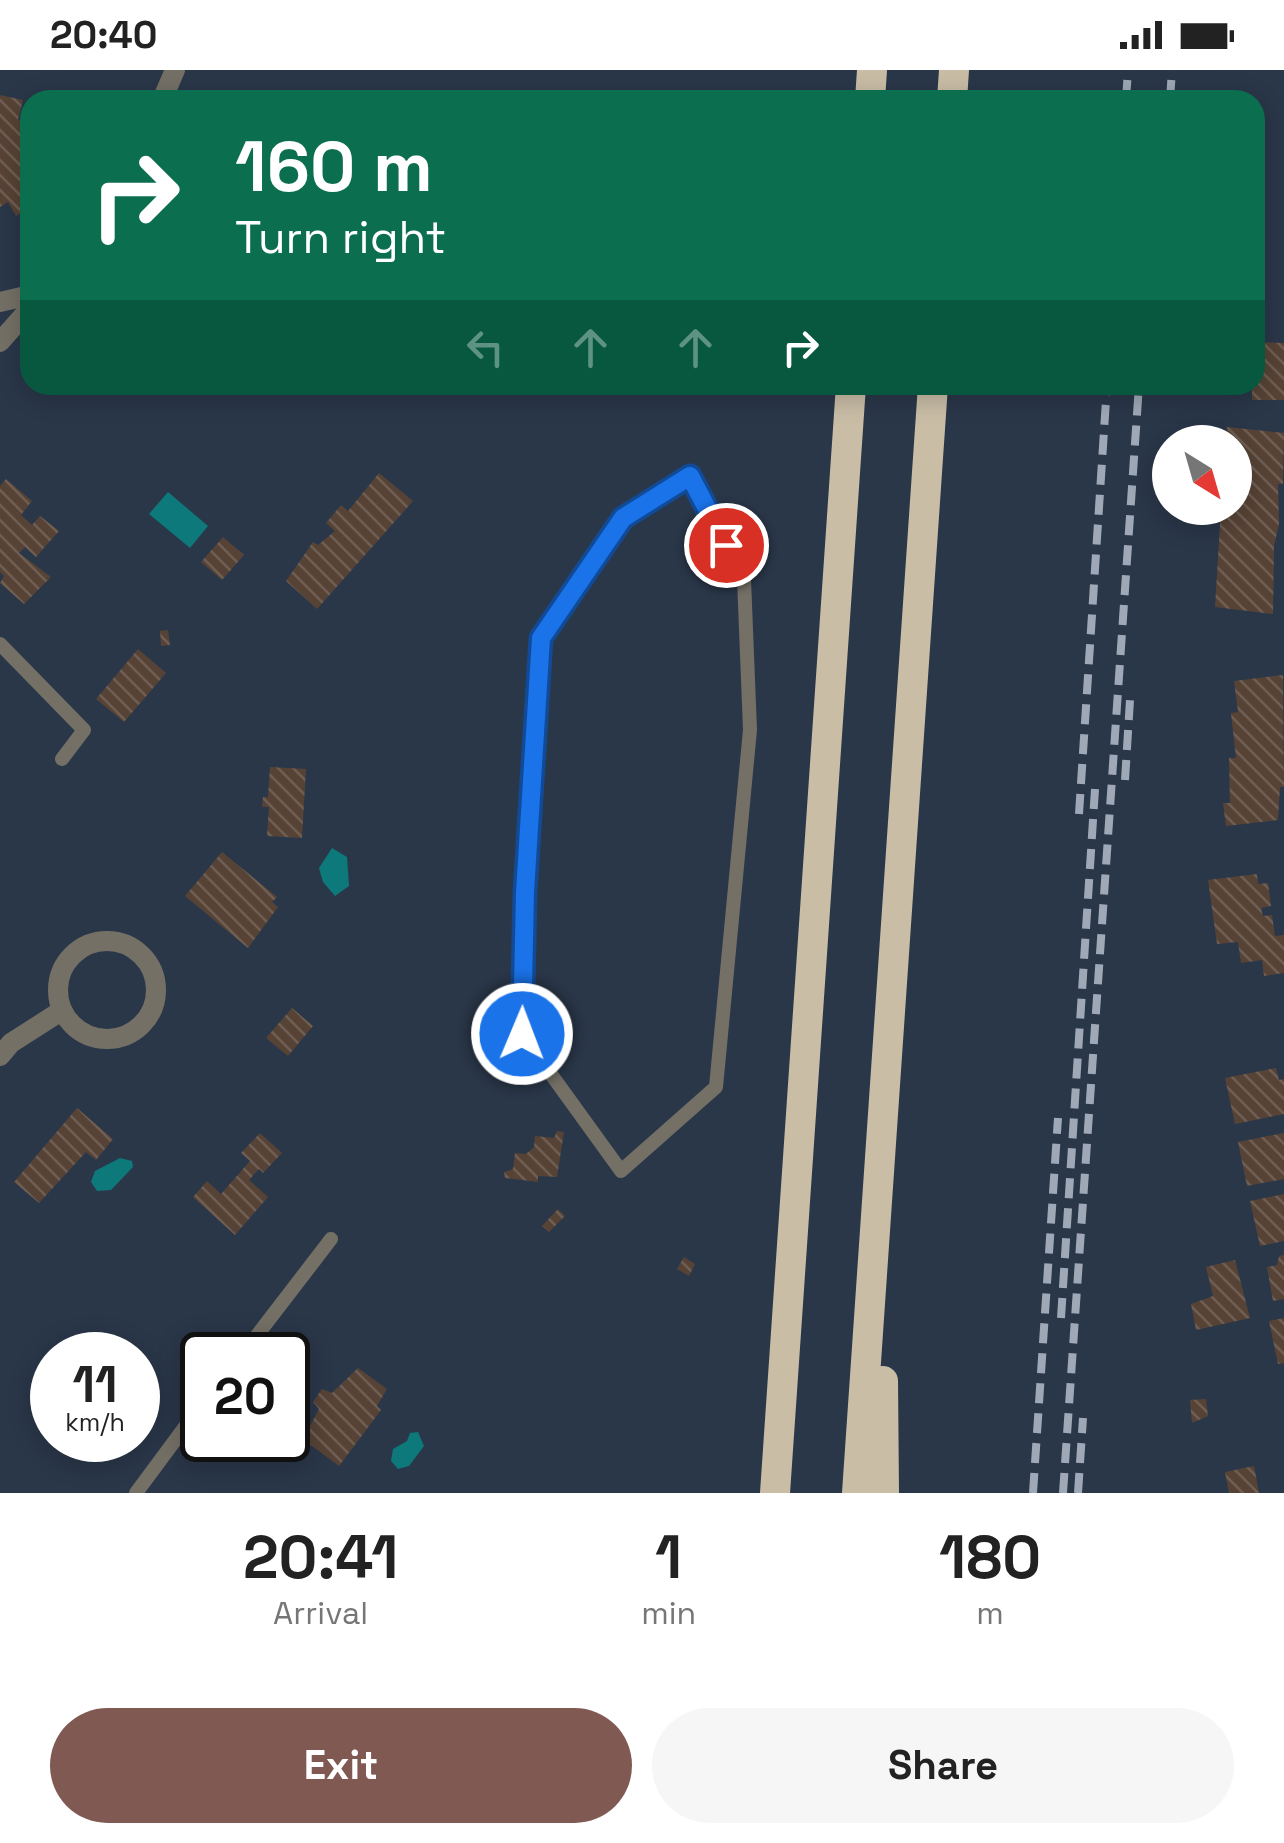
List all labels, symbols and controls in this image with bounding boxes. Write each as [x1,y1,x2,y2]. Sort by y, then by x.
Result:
text: 20:40 [50,11,157,59]
text: 160 m [235,122,433,211]
icon: right [70,130,200,260]
text: Turn right [235,209,446,266]
icon: left [458,320,513,375]
icon: ahead [563,320,618,375]
icon: ahead [668,320,723,375]
icon: right [773,320,828,375]
north arrow [1152,425,1252,525]
map controls [1152,425,1252,525]
pin [684,503,769,588]
icon: arrive [699,518,754,573]
position arrow [470,982,574,1086]
speed limit sign: 20 [180,1332,310,1462]
text: 11 [72,1353,118,1417]
text: km/h [65,1406,125,1438]
text: 20:41 [243,1519,398,1596]
text: 1 [655,1519,682,1596]
text: 180 [939,1519,1041,1596]
text: Arrival [273,1593,368,1633]
text: min [641,1593,696,1633]
text: m [976,1593,1004,1633]
button: Exit [50,1708,632,1823]
button: Share [652,1708,1234,1823]

